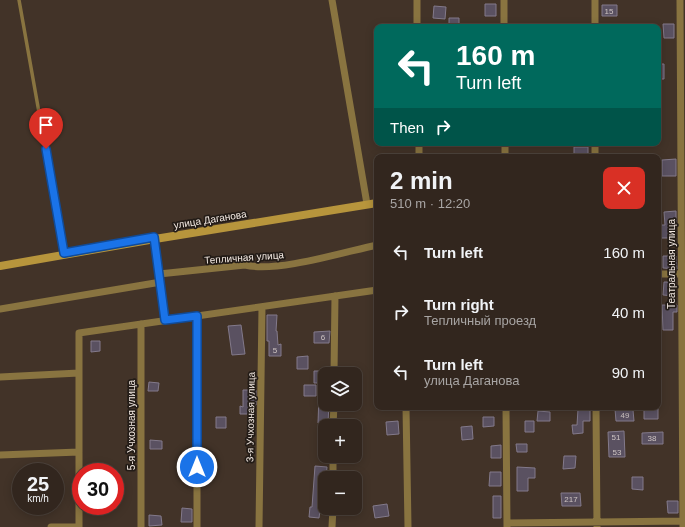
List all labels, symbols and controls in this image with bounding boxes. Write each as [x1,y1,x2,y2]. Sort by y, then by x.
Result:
house number: 15 [605,7,614,16]
icon: left [390,40,442,92]
text: 160 m [456,40,535,71]
text: Turn left [456,73,521,93]
pin [29,108,63,149]
icon: arrive [35,114,57,136]
icon: right [432,116,454,138]
text: Then [390,119,424,136]
text: 2 min [390,167,453,194]
button: close [603,167,645,209]
text: 510 m · 12:20 [390,196,470,211]
street label: улица Даганова [173,208,248,231]
street label: Театральная улица [666,219,677,309]
icon: left [390,241,412,263]
text: Turn left [424,244,483,261]
text: 160 m [603,244,645,261]
street label: Тепличная улица [204,249,285,266]
text: Turn right [424,296,494,313]
icon: right [390,301,412,323]
text: 40 m [612,304,645,321]
text: Тепличный проезд [424,313,536,328]
house number: 6 [321,333,326,342]
house number: 5 [273,346,278,355]
text: Turn left [424,356,483,373]
icon: left [390,361,412,383]
text: 90 m [612,364,645,381]
map controls [318,367,362,515]
button: layers [318,367,362,411]
street label: 3-я Учхозная улица [244,371,257,462]
text: улица Даганова [424,373,519,388]
street label: 5-я Учхозная улица [126,379,137,470]
house number: 49 [621,411,630,420]
button: + [318,419,362,463]
house number: 51 [612,433,621,442]
house number: 38 [648,434,657,443]
position arrow [176,446,218,488]
house number: 53 [613,448,622,457]
speed limit sign: 30 [72,463,124,515]
button: − [318,471,362,515]
text: 25 [27,473,49,495]
text: km/h [27,493,49,504]
house number: 217 [564,495,578,504]

